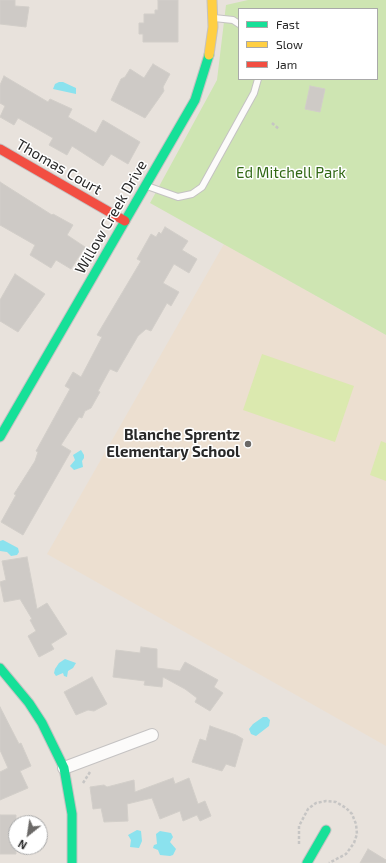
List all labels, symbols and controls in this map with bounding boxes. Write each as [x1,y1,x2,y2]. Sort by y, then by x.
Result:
legend [238,8,378,80]
text: Fast [276,17,299,31]
text: Slow [276,37,303,51]
text: Jam [276,57,297,71]
street label: Thomas Court [13,135,105,199]
street label: Willow Creek Drive [71,157,151,277]
park label: Ed Mitchell Park [236,164,346,182]
place label: Blanche Sprentz Elementary School [106,426,240,461]
marker: Blanche Sprentz Elementary School [243,439,253,449]
north arrow [8,815,48,855]
text: N [16,837,29,853]

